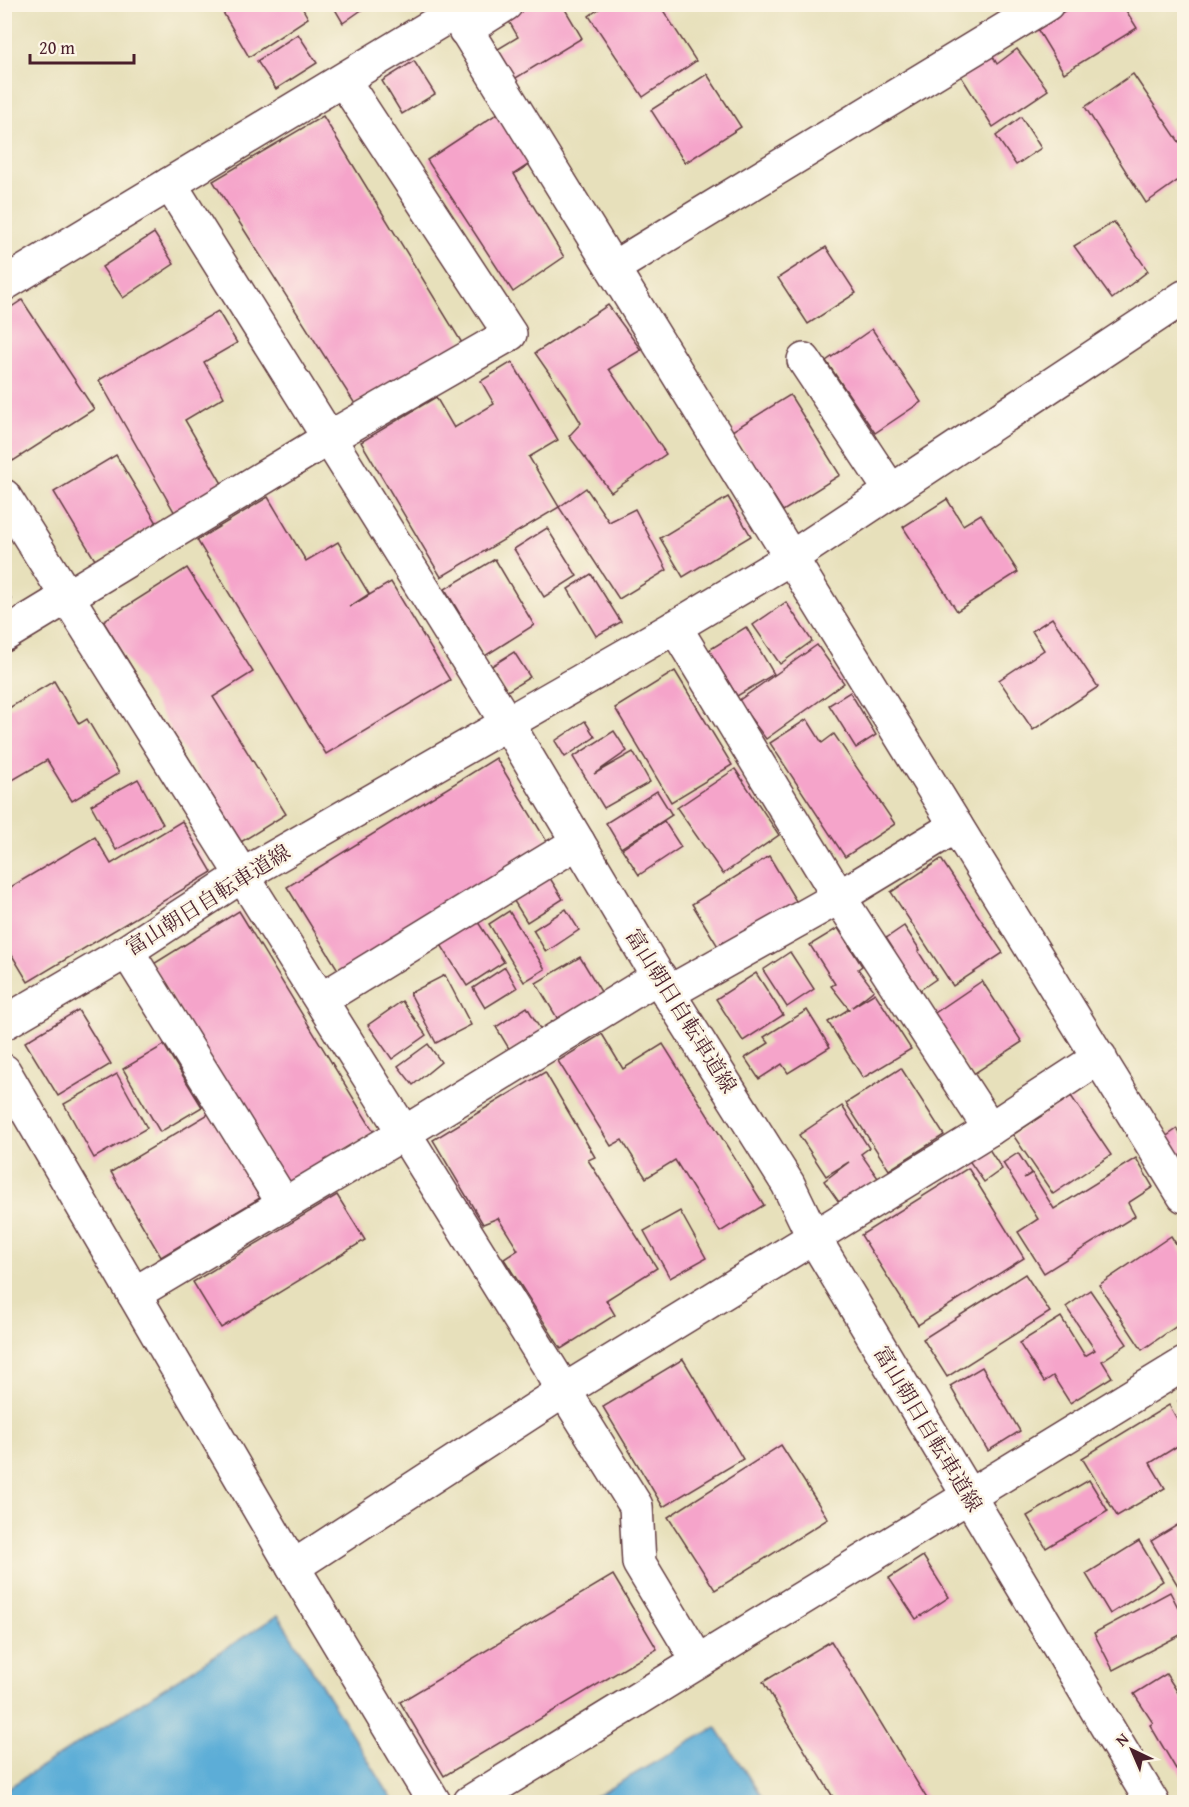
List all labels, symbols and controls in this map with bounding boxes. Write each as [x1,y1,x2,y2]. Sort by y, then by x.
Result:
scale bar [30,27,134,65]
text: 20 m [39,34,75,61]
street label: 富山朝日自転車道線 [119,836,296,963]
street label: 富山朝日自転車道線 [618,922,745,1099]
street label: 富山朝日自転車道線 [866,1340,990,1518]
north arrow [1102,1720,1162,1780]
text: N [1109,1727,1134,1752]

